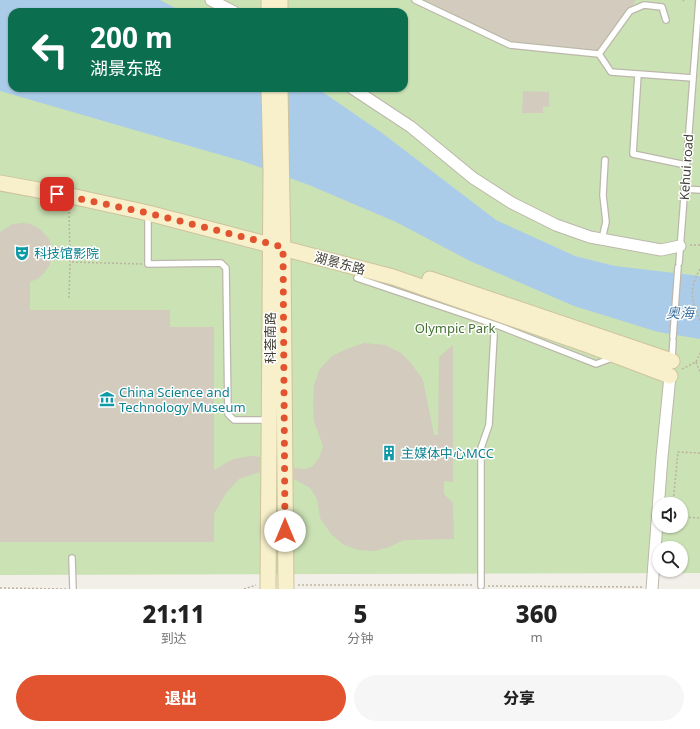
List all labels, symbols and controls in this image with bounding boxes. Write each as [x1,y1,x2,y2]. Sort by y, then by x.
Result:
text: 200 m [90,18,173,56]
icon: left [24,24,76,76]
text: 湖景东路 [90,56,162,80]
street label: Kehui road [675,133,697,201]
pin [40,177,74,211]
icon: arrive [46,183,68,205]
theatre icon: 科技馆影院 [13,244,31,262]
place label: 科技馆影院 [34,244,99,262]
street label: 湖景东路 [313,248,367,278]
water label: 奥海 [666,303,696,322]
street label: 科荟南路 [261,312,279,364]
park label: Olympic Park [415,319,495,337]
place label: China Science and Technology Museum [119,383,246,416]
museum icon: China Science and Technology Museum [98,390,116,408]
building icon: 主媒体中心MCC [380,444,398,462]
place label: 主媒体中心MCC [401,444,494,462]
map controls [652,497,688,577]
button: sound [652,497,688,533]
position arrow [264,510,306,552]
button: search [652,541,688,577]
text: 21:11 [143,597,205,630]
text: 5 [353,597,367,630]
text: 360 [516,597,557,630]
text: m [531,628,543,646]
text: 到达 [161,629,187,647]
text: 分钟 [347,629,373,647]
button: 退出 [16,675,346,721]
button: 分享 [354,675,684,721]

